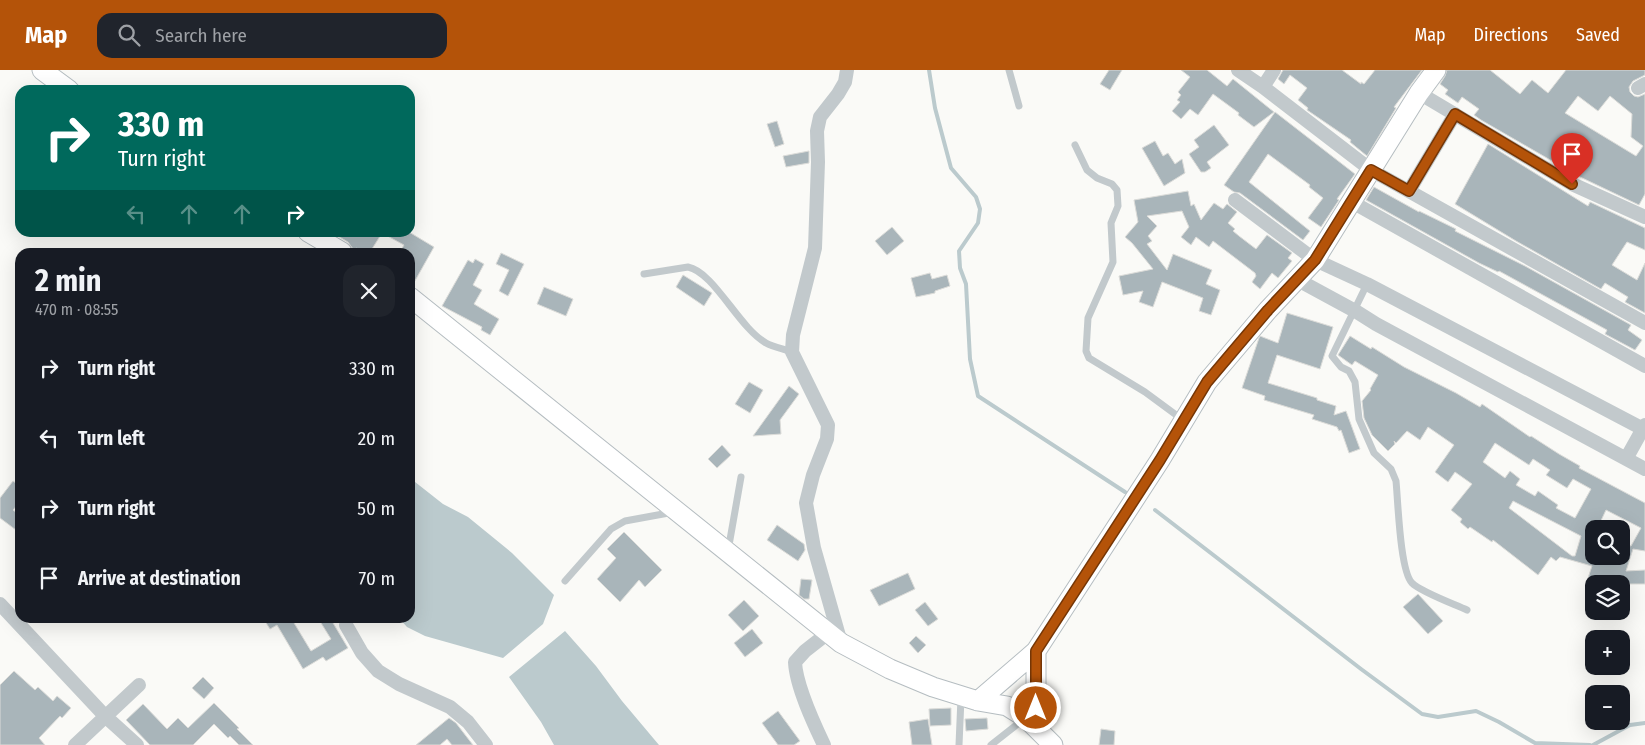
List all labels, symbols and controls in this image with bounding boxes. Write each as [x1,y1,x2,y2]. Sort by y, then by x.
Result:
search box [97,13,447,58]
text: Map [25,21,67,49]
icon: search [115,21,143,49]
text: Search here [155,24,247,47]
text: Map [1414,24,1446,46]
text: Directions [1474,24,1548,46]
text: Saved [1576,24,1620,46]
text: 330 m [118,103,204,145]
icon: right [35,105,100,170]
pin [1551,133,1593,184]
icon: arrive [1558,140,1586,168]
text: Turn right [118,145,206,172]
icon: left [122,200,150,228]
icon: ahead [175,200,203,228]
icon: ahead [228,200,256,228]
icon: right [281,200,309,228]
text: 2 min [35,263,102,299]
button: close [343,265,395,317]
text: 470 m · 08:55 [35,300,118,319]
icon: right [35,354,63,382]
text: Turn right [78,357,155,380]
text: 330 m [349,357,395,380]
icon: left [35,424,63,452]
text: Turn left [78,427,145,450]
text: 20 m [358,427,395,450]
icon: right [35,494,63,522]
text: Turn right [78,497,155,520]
text: 50 m [357,497,395,520]
map controls [1585,520,1630,730]
button: search [1585,520,1630,565]
icon: arrive [35,564,63,592]
text: Arrive at destination [78,567,241,590]
text: 70 m [359,567,395,590]
button: layers [1585,575,1630,620]
button: + [1585,630,1630,675]
position arrow [1009,681,1061,733]
button: − [1585,685,1630,730]

